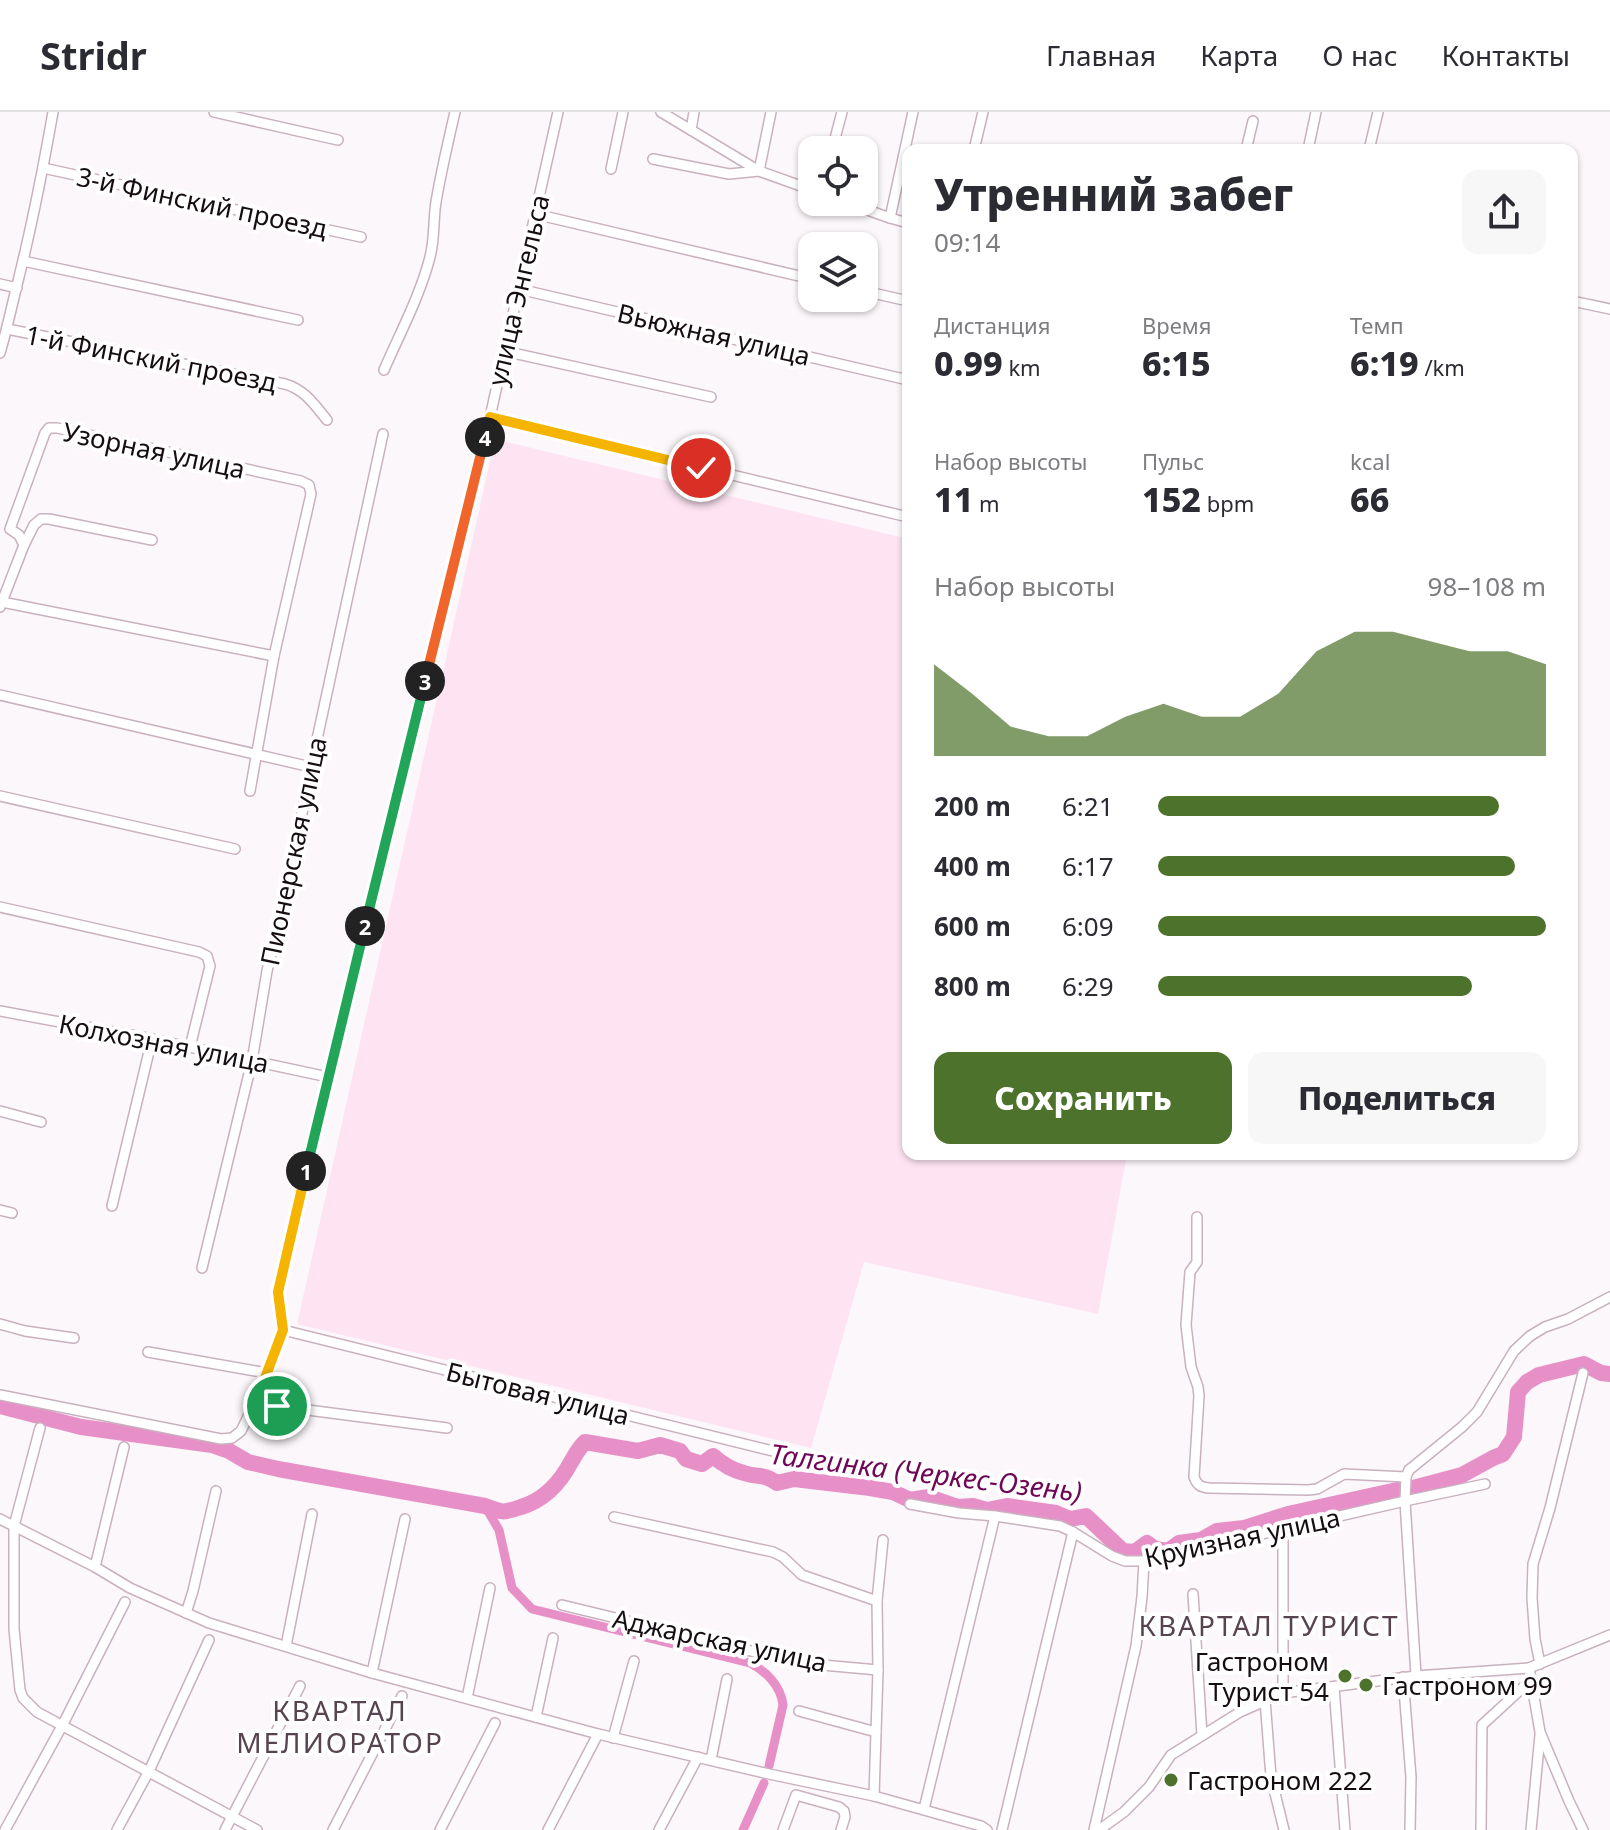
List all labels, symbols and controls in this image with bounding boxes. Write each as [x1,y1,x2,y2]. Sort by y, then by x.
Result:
text: Stridr [40,29,147,81]
text: Главная [1046,36,1156,74]
text: Карта [1200,36,1278,74]
text: О нас [1322,36,1398,74]
text: Контакты [1442,36,1570,74]
map controls [798,136,878,312]
button: locate [798,136,878,216]
street label: 3-й Финский проезд [74,158,331,246]
text: Утренний забег [934,164,1293,224]
button: share [1462,170,1546,254]
street label: улица Энгельса [478,191,558,389]
text: 09:14 [934,224,1000,260]
button: layers [798,232,878,312]
street label: Вьюжная улица [614,294,814,374]
text: Дистанция [934,310,1050,340]
text: Время [1142,310,1211,340]
text: Темп [1350,310,1404,340]
street label: 1-й Финский проезд [22,316,280,400]
text: 0.99 [934,340,1003,386]
text: 6:15 [1142,340,1211,386]
text: 6:19 [1350,340,1419,386]
text: km [1003,352,1041,382]
text: /km [1419,352,1465,382]
street label: Узорная улица [60,413,248,487]
pin: 4 [465,417,505,457]
text: 4 [479,422,491,452]
pin [667,434,735,502]
icon: check [679,446,723,490]
text: Набор высоты [934,446,1087,476]
text: Пульс [1142,446,1204,476]
text: kcal [1350,446,1390,476]
text: 11 [934,476,973,522]
text: 152 [1142,476,1201,522]
text: 66 [1350,476,1389,522]
text: m [973,488,1000,518]
text: bpm [1201,488,1254,518]
text: Набор высоты [934,568,1115,604]
text: 98–108 m [1428,568,1546,604]
pin: 3 [405,661,445,701]
text: 3 [419,666,431,696]
street label: Пионерская улица [251,733,335,969]
text: 200 m [934,788,1011,824]
text: 6:21 [1062,788,1114,824]
text: 400 m [934,848,1011,884]
text: 6:17 [1062,848,1114,884]
pin: 2 [345,906,385,946]
text: 600 m [934,908,1011,944]
text: 6:09 [1062,908,1114,944]
text: 2 [359,911,371,941]
text: 800 m [934,968,1011,1004]
text: 6:29 [1062,968,1114,1004]
street label: Колхозная улица [56,1005,272,1081]
button: Сохранить [934,1052,1232,1144]
button: Поделиться [1248,1052,1546,1144]
pin: 1 [286,1151,326,1191]
text: 1 [300,1156,312,1186]
street label: Бытовая улица [443,1353,633,1433]
pin [243,1372,311,1440]
icon: arrive [255,1384,299,1428]
water label: Талгинка (Черкес-Озень) [768,1434,1084,1510]
street label: Круизная улица [1141,1499,1343,1575]
street label: Аджарская улица [610,1600,830,1680]
district label: КВАРТАЛ ТУРИСТ [1138,1606,1400,1644]
place label: Гастроном Турист 54 [1195,1643,1329,1709]
marker: Гастроном Турист 54 [1336,1667,1354,1685]
place label: Гастроном 99 [1382,1667,1553,1703]
marker: Гастроном 99 [1357,1676,1375,1694]
district label: КВАРТАЛ МЕЛИОРАТОР [236,1691,444,1761]
place label: Гастроном 222 [1187,1762,1373,1798]
marker: Гастроном 222 [1162,1771,1180,1789]

